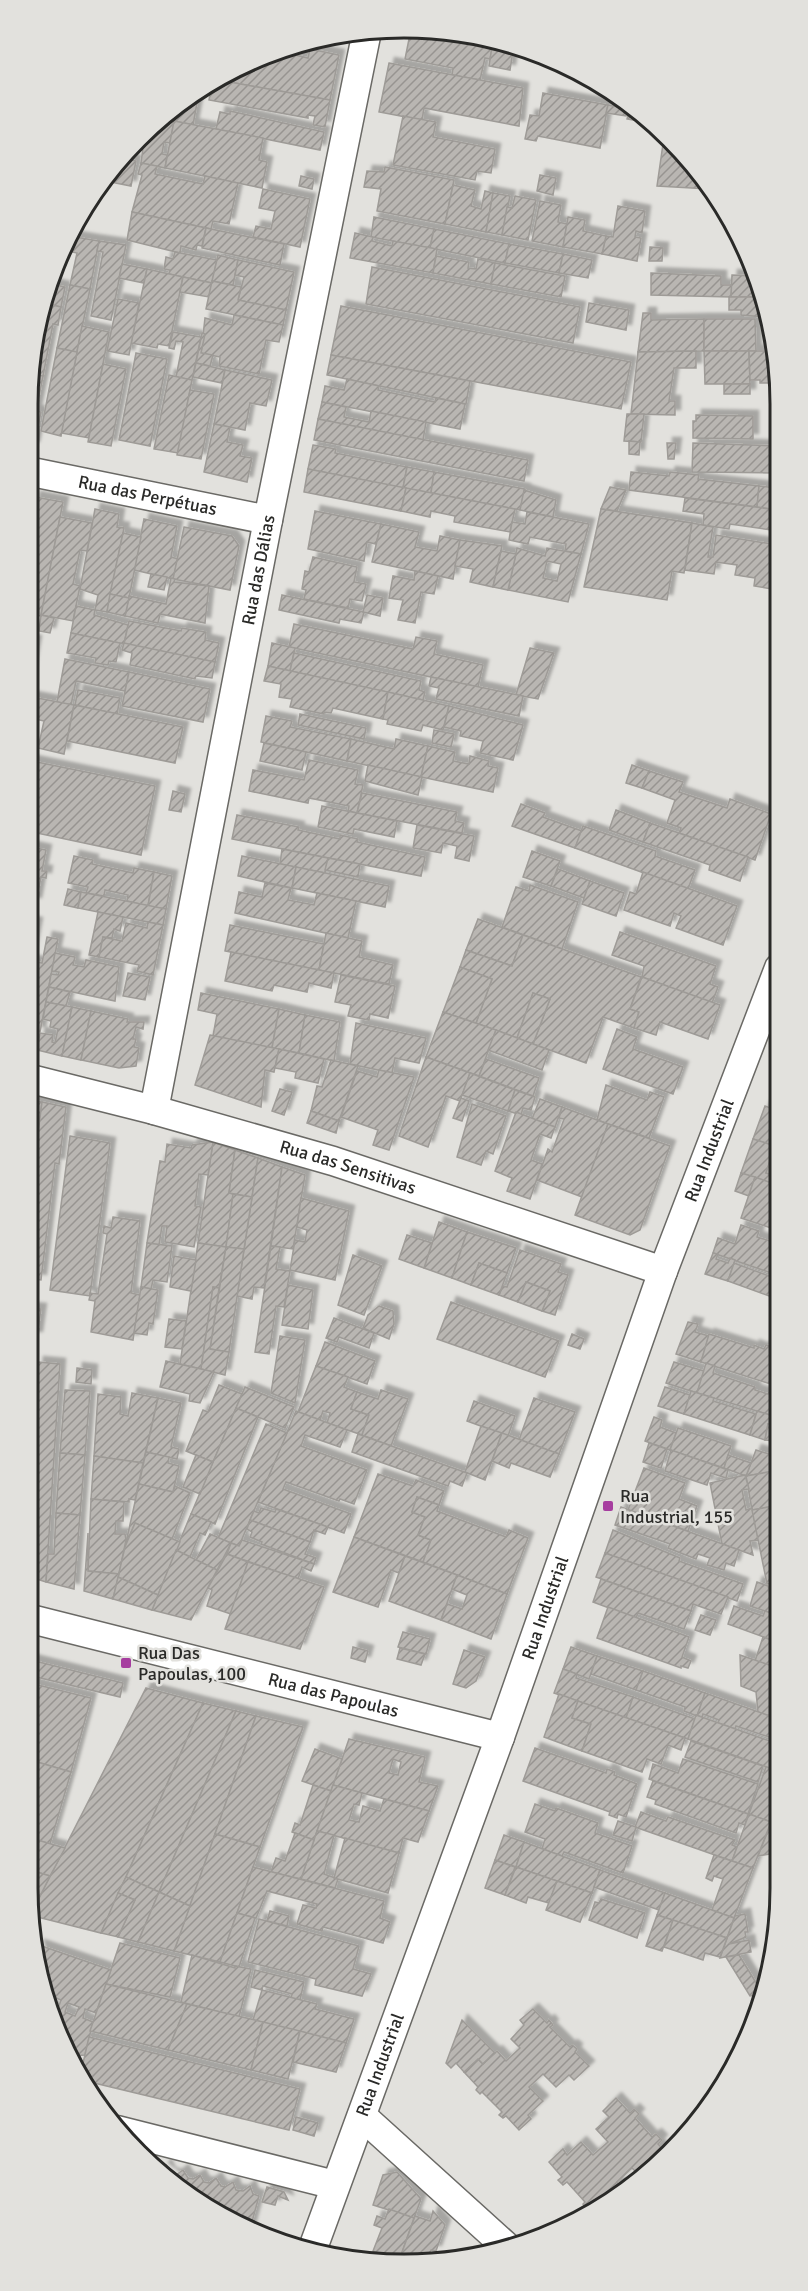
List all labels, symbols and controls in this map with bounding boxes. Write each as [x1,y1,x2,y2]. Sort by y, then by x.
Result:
street label: Rua das Perpétuas [76,471,219,520]
street label: Rua das Dálias [237,513,280,627]
street label: Rua Industrial [680,1096,739,1205]
street label: Rua das Sensitivas [277,1135,419,1199]
place label: Rua Industrial, 155 [620,1485,733,1528]
marker: Rua Industrial, 155 [601,1499,615,1513]
street label: Rua Industrial [517,1553,573,1663]
place label: Rua Das Papoulas, 100 [138,1642,246,1685]
marker: Rua Das Papoulas, 100 [119,1656,133,1670]
street label: Rua das Papoulas [266,1668,401,1722]
street label: Rua Industrial [351,2010,409,2120]

